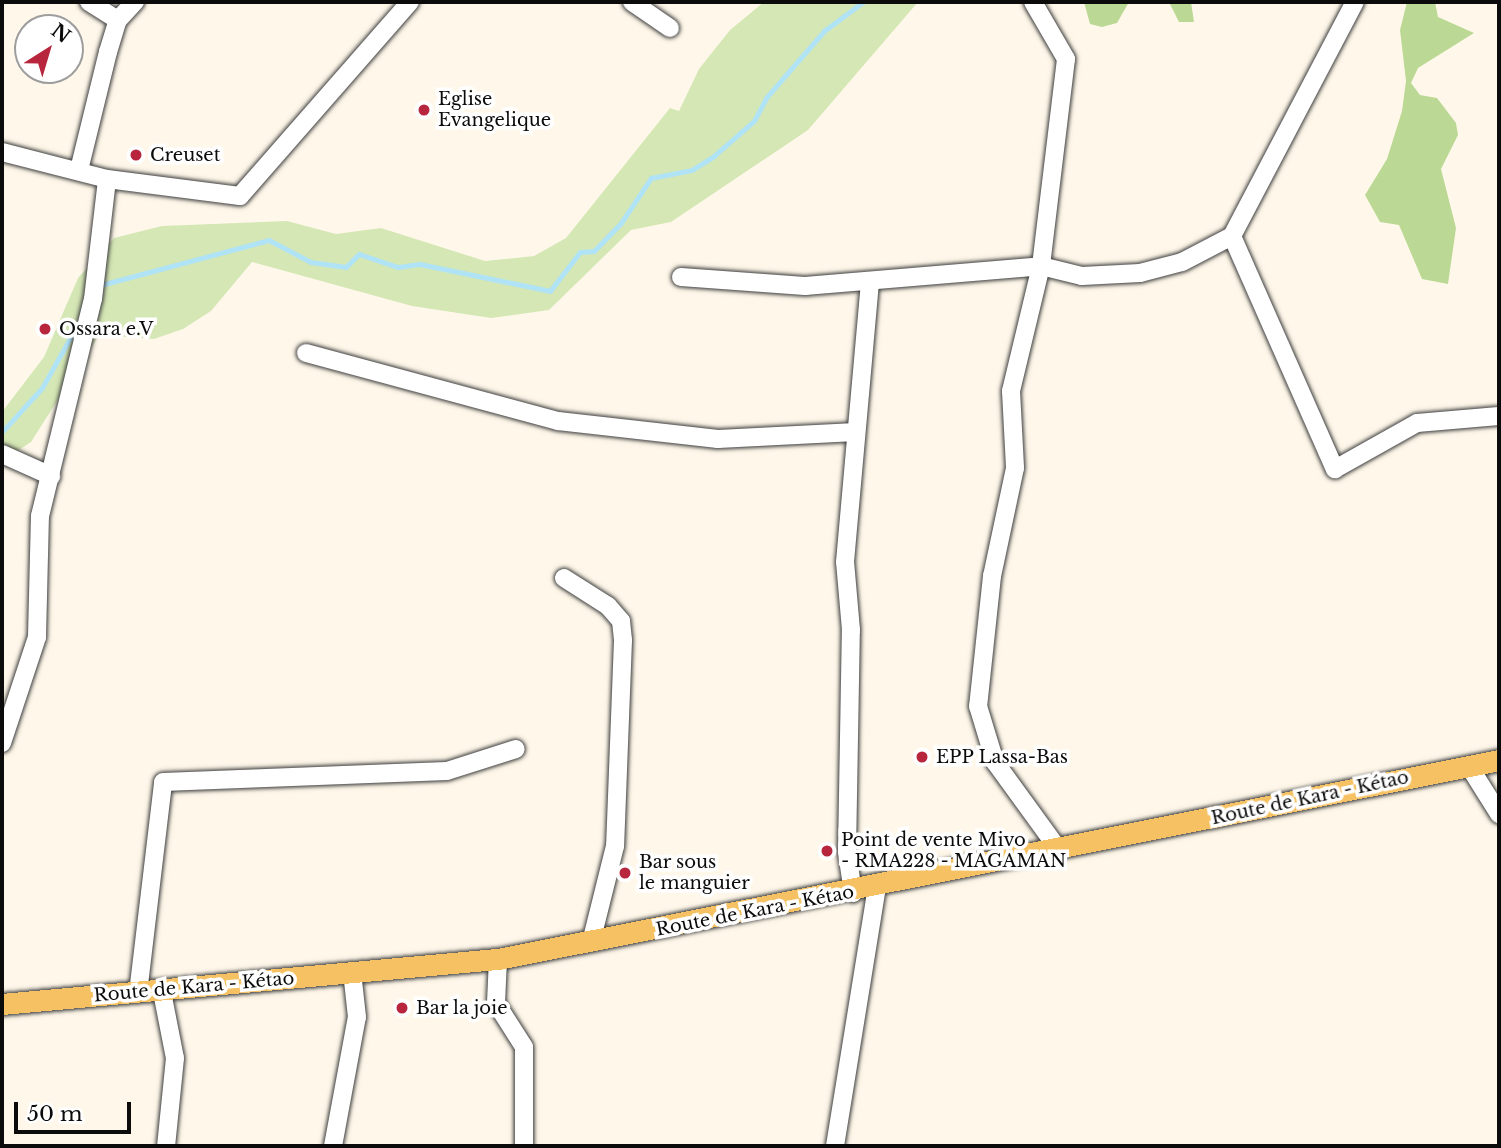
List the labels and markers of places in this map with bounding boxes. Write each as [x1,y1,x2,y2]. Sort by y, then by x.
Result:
place label: Eglise Evangelique [438,89,551,132]
marker: Eglise Evangelique [416,102,432,118]
place label: Creuset [150,144,220,166]
marker: Creuset [128,147,144,163]
place label: Ossara e.V [59,318,154,340]
marker: Ossara e.V [37,321,53,337]
place label: EPP Lassa-Bas [936,746,1068,768]
marker: EPP Lassa-Bas [914,749,930,765]
place label: Point de vente Mivo - RMA228 - MAGAMAN [841,830,1066,872]
marker: Point de vente Mivo - RMA228 - MAGAMAN [819,843,835,859]
place label: Bar sous le manguier [639,852,750,894]
marker: Bar sous le manguier [617,865,633,881]
place label: Bar la joie [416,997,508,1019]
marker: Bar la joie [394,1000,410,1016]

